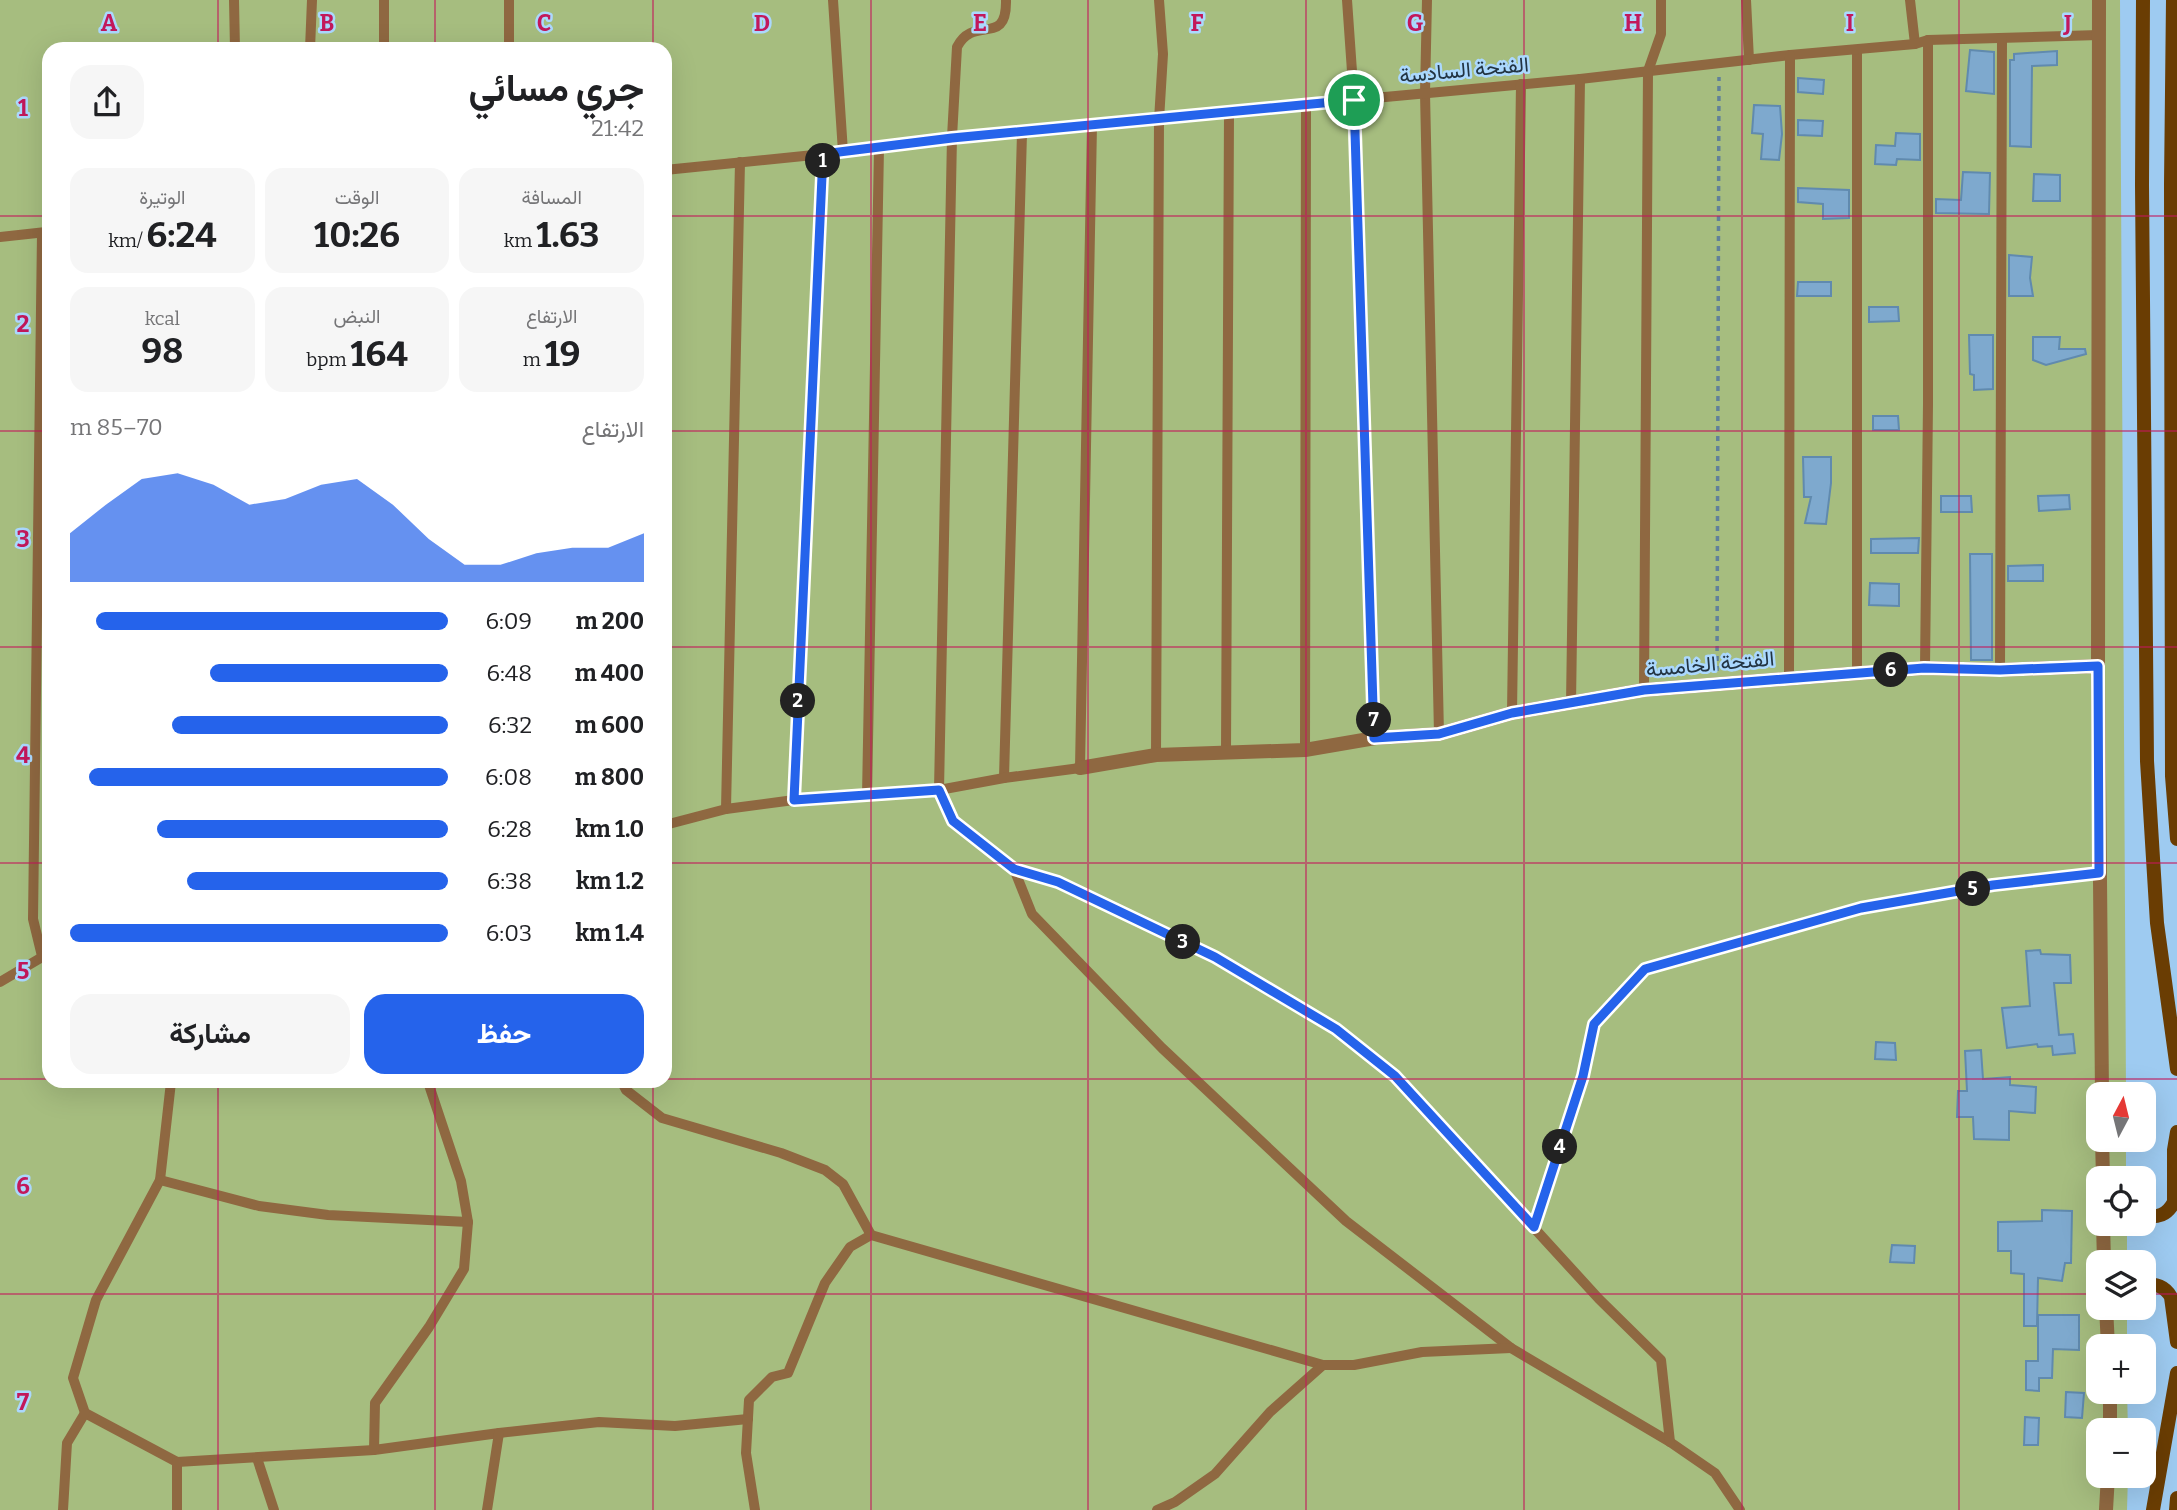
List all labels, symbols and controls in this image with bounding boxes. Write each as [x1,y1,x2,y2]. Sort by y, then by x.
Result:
text: A [101,9,118,37]
text: B [320,9,334,37]
text: C [537,9,551,37]
text: D [754,9,770,37]
text: E [973,9,987,37]
text: F [1191,9,1204,37]
text: G [1407,9,1424,37]
text: H [1624,9,1642,37]
text: I [1846,9,1854,37]
text: J [2062,9,2072,37]
street label: الفتحة السادسة [1398,51,1530,89]
button: share [70,65,144,139]
text: جري مسائي [469,65,644,111]
pin [1324,70,1384,130]
icon: arrive [1335,81,1373,119]
text: 1 [18,94,28,122]
text: 21:42 [591,114,644,142]
pin: 1 [806,144,840,178]
text: 1 [818,149,827,172]
text: الوتيرة [139,186,186,209]
text: الوقت [335,186,379,209]
text: المسافة [522,186,582,209]
text: 6:24 [147,214,216,256]
text: 10:26 [314,214,400,256]
text: 1.63 [536,214,600,256]
text: /km [108,229,147,252]
text: km [504,229,536,252]
text: النبض [334,305,381,328]
text: الارتفاع [526,305,577,328]
text: kcal [145,307,180,330]
text: 2 [17,310,30,338]
text: 98 [141,330,183,372]
text: 164 [350,333,408,375]
text: 19 [545,333,581,375]
text: bpm [306,348,350,371]
text: m [523,348,545,371]
text: 70–85 m [70,413,163,441]
text: الارتفاع [582,415,644,443]
text: 3 [16,525,30,553]
text: 6:09 [485,607,532,635]
text: 200 m [576,607,644,635]
street label: الفتحة الخامسة [1645,645,1775,683]
pin: 6 [1874,652,1909,688]
text: 6 [1885,658,1896,681]
text: 6:48 [486,659,532,687]
text: 400 m [575,659,644,687]
pin: 2 [780,684,816,718]
text: 2 [792,689,803,712]
pin: 7 [1356,702,1392,738]
text: 7 [1368,708,1379,731]
text: 6:32 [488,711,532,739]
text: 600 m [575,711,644,739]
text: 4 [16,741,30,769]
text: 6:08 [485,763,532,791]
text: 800 m [575,763,644,791]
text: 6:28 [487,815,532,843]
text: 1.0 km [575,815,644,843]
text: 6:38 [487,867,532,895]
text: 1.2 km [576,867,644,895]
pin: 5 [1955,872,1990,906]
text: 5 [1967,877,1978,900]
text: 6:03 [486,919,532,947]
text: 1.4 km [576,919,644,947]
pin: 3 [1166,925,1200,960]
text: 3 [1177,930,1188,953]
text: 5 [17,957,29,985]
button: مشاركة [70,994,350,1074]
button: حفظ [364,994,644,1074]
north arrow [2086,1082,2156,1152]
map controls [2086,1082,2156,1488]
pin: 4 [1542,1130,1578,1164]
text: 4 [1554,1135,1565,1158]
button: locate [2086,1166,2156,1236]
text: 6 [16,1172,30,1200]
button: layers [2086,1250,2156,1320]
button: + [2086,1334,2156,1404]
text: 7 [17,1388,30,1416]
button: − [2086,1418,2156,1488]

